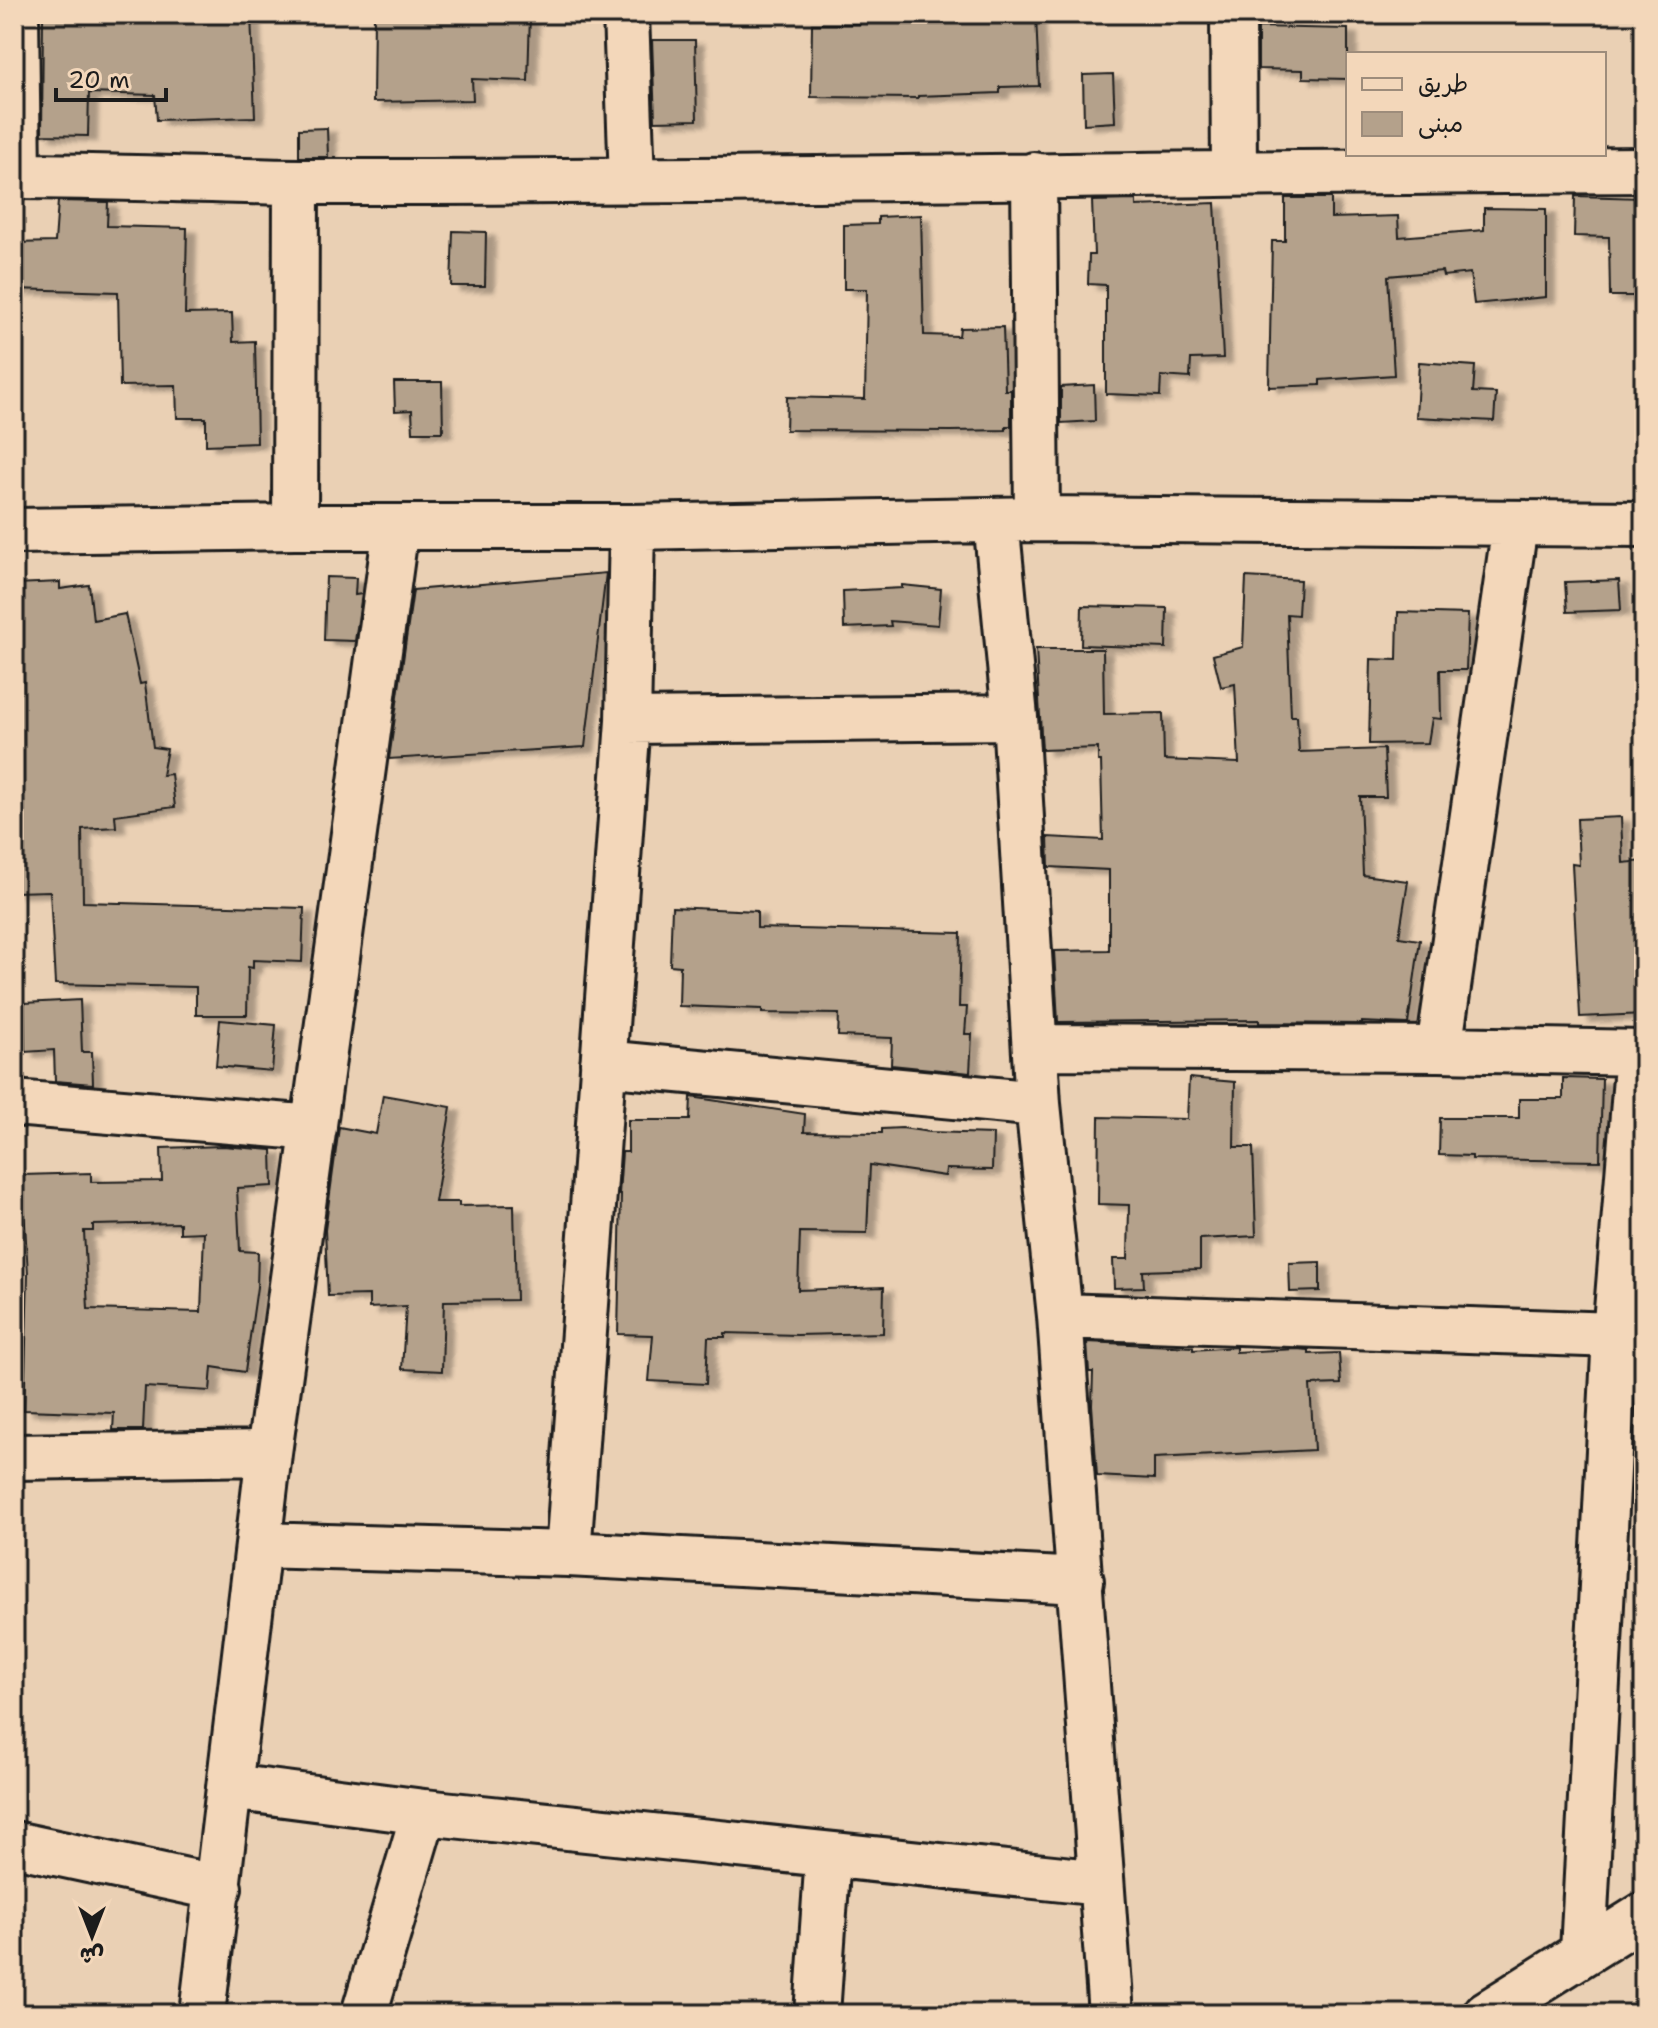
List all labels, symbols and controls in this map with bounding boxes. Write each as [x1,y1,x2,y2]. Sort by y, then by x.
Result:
scale bar [56,52,166,102]
legend [1346,52,1606,156]
text: 20 m [68,64,130,96]
text: طريق [1418,68,1468,100]
text: مبنى [1418,108,1463,140]
north arrow [52,1896,132,1976]
text: ش [80,1941,104,1970]

